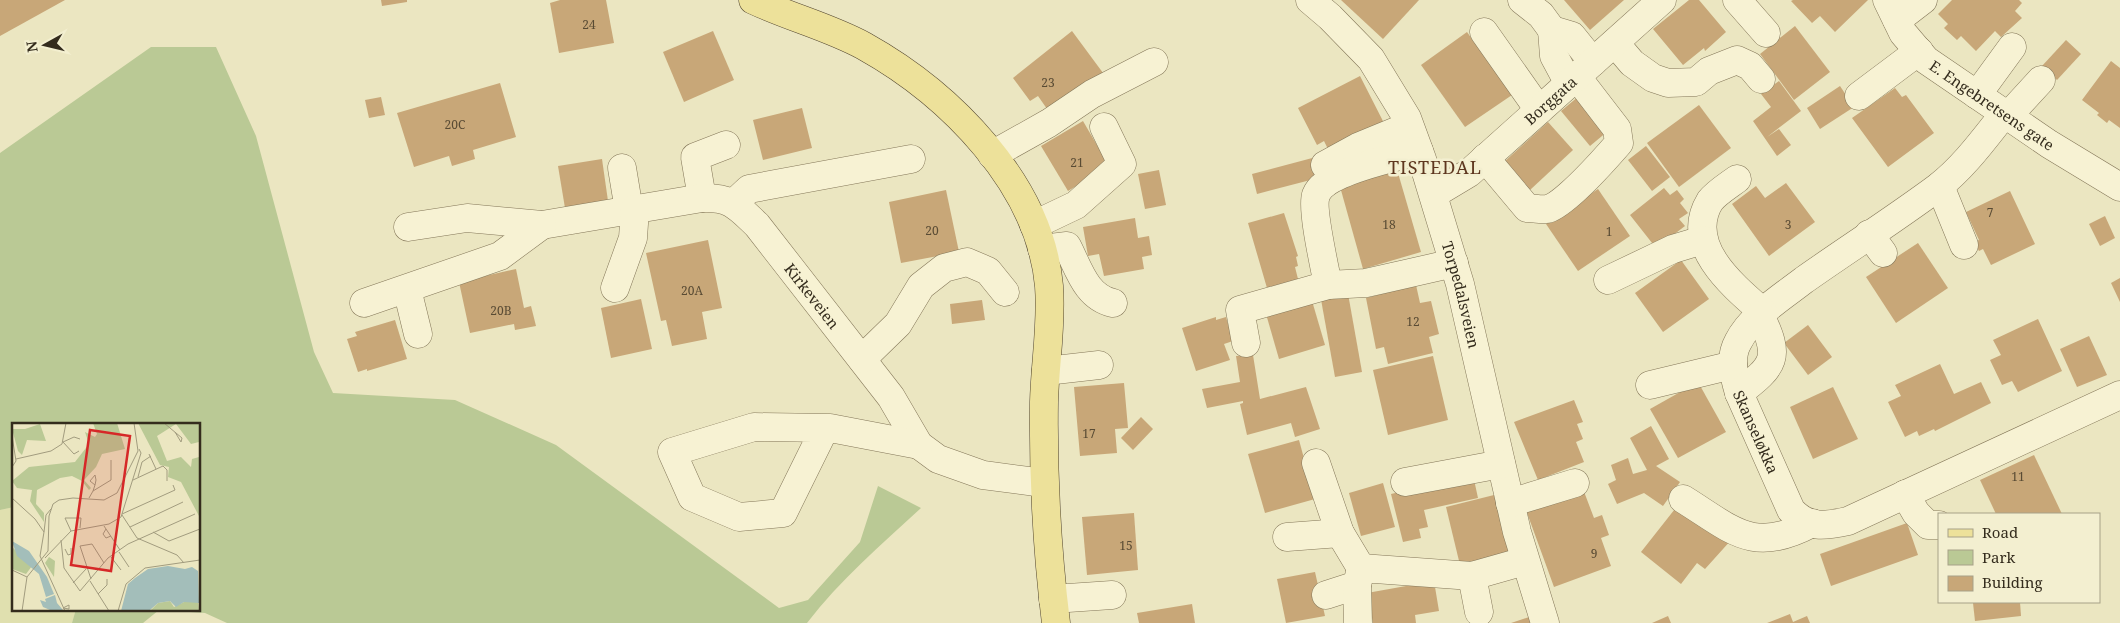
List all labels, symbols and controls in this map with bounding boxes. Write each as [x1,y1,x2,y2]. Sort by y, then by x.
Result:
house number: 24 [582,16,596,33]
north arrow [20,20,70,70]
text: N [21,40,42,54]
street label: E. Engebretsens gate [1926,55,2058,155]
street label: Borggata [1520,71,1581,129]
house number: 23 [1041,74,1055,91]
house number: 20C [445,116,465,133]
house number: 21 [1070,154,1084,171]
district label: TISTEDAL [1388,155,1482,179]
house number: 7 [1987,204,1994,221]
house number: 18 [1382,216,1396,233]
house number: 3 [1785,216,1792,233]
house number: 20 [925,222,939,239]
house number: 1 [1606,223,1612,240]
street label: Torpedalsveien [1438,239,1484,350]
street label: Kirkeveien [780,259,844,333]
house number: 20A [681,282,703,299]
house number: 20B [490,302,512,319]
house number: 12 [1406,313,1420,330]
street label: Skanseløkka [1729,387,1783,477]
inset map [12,423,200,610]
house number: 17 [1082,425,1096,442]
house number: 11 [2011,468,2025,485]
legend [1938,513,2100,603]
text: Road [1982,522,2018,542]
house number: 15 [1119,537,1133,554]
house number: 9 [1591,545,1597,562]
text: Park [1982,547,2016,567]
text: Building [1982,572,2043,592]

